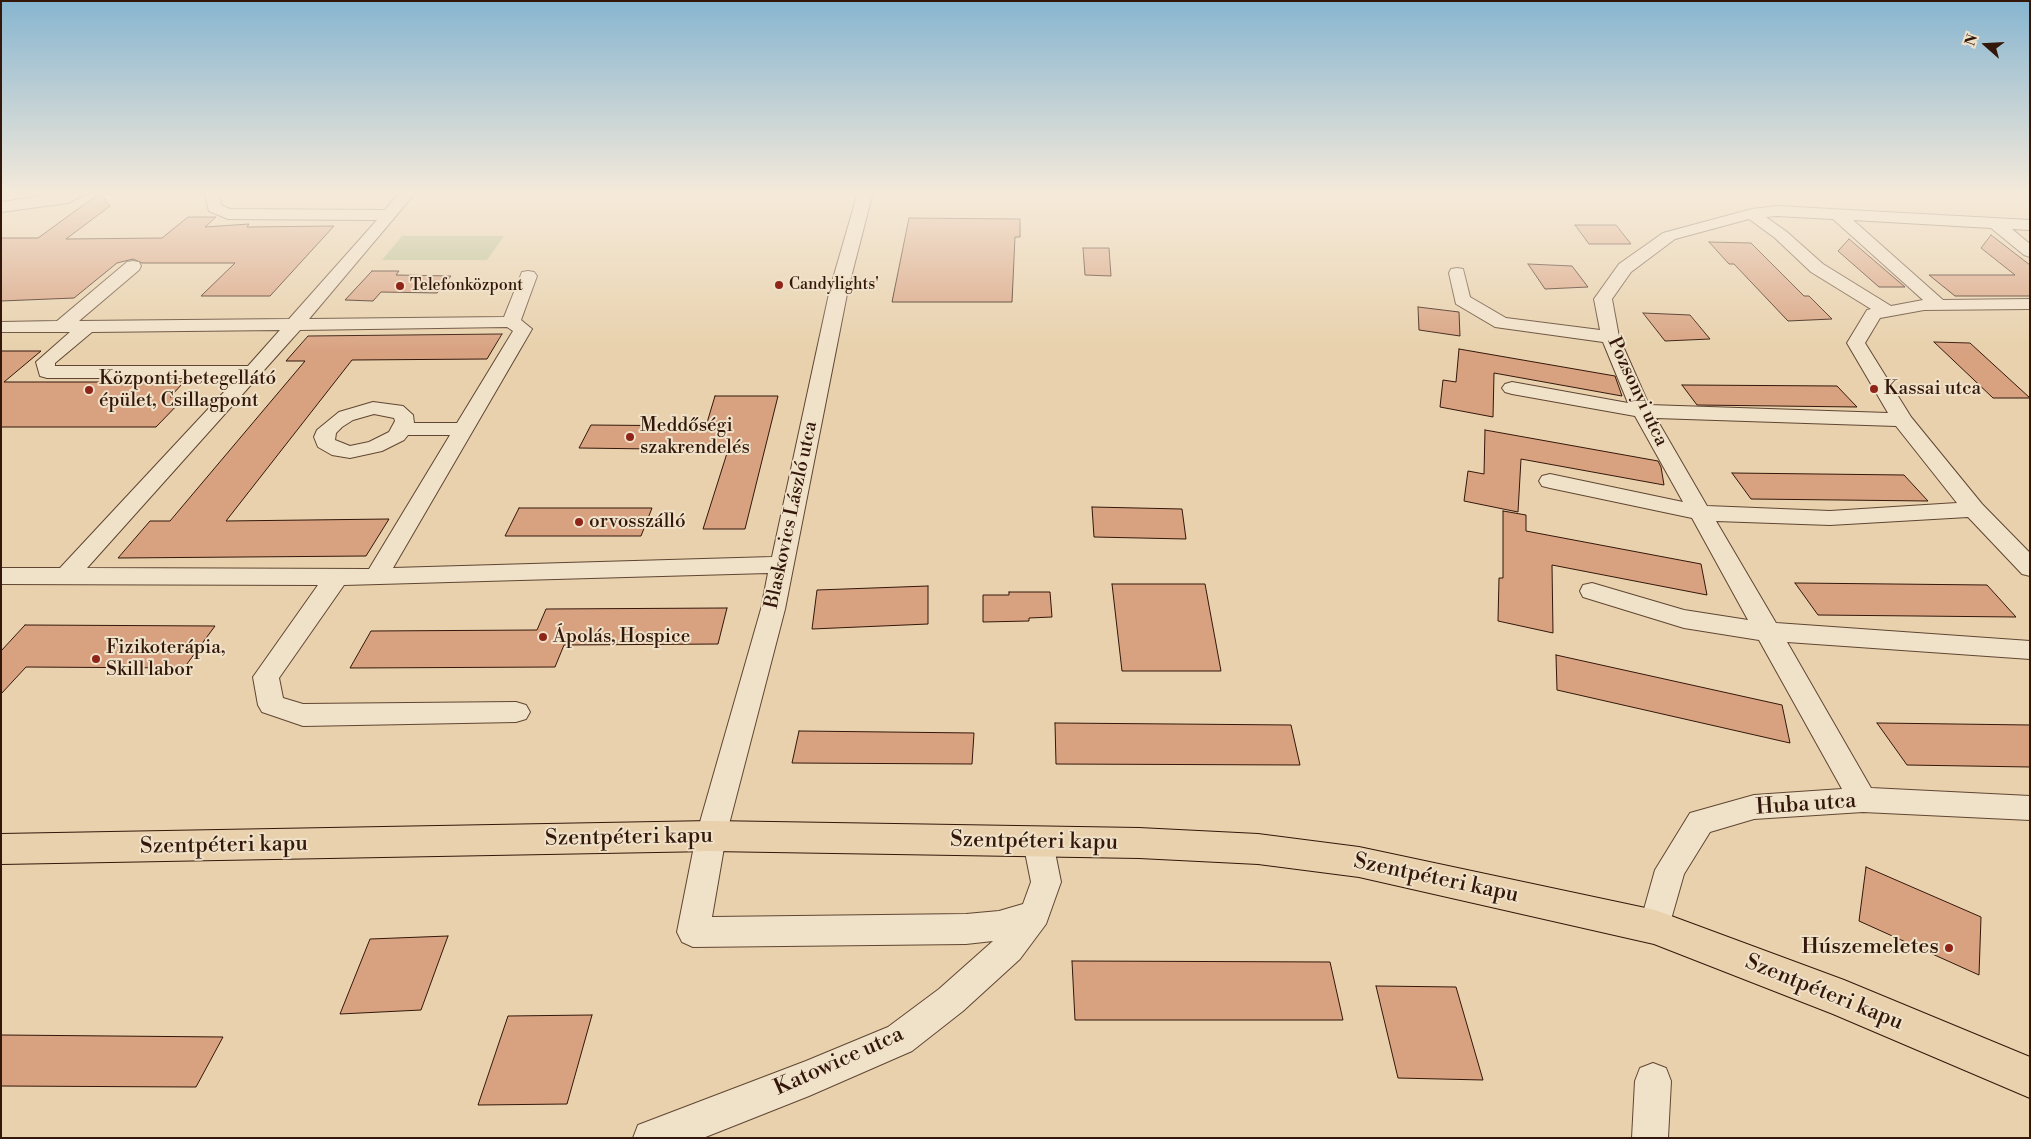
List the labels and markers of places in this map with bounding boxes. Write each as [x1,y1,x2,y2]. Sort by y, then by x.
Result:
place label: Candylights' [789,275,879,295]
place label: Telefonközpont [410,276,523,296]
marker: Candylights' [773,279,785,291]
marker: Telefonközpont [394,280,406,292]
place label: Központi betegellátó épület, Csillagpont [99,368,276,412]
place label: Kassai utca [1884,378,1981,400]
marker: Kassai utca [1868,383,1880,395]
marker: Központi betegellátó épület, Csillagpont [83,384,95,396]
place label: Meddőségi szakrendelés [640,415,750,459]
marker: Meddőségi szakrendelés [624,431,636,443]
place label: orvosszálló [589,511,686,533]
marker: orvosszálló [573,516,585,528]
place label: Ápolás, Hospice [553,626,690,648]
marker: Ápolás, Hospice [537,631,549,643]
place label: Fizikoterápia, Skill labor [106,637,225,681]
marker: Fizikoterápia, Skill labor [90,653,102,665]
place label: Húszemeletes [1801,935,1939,961]
marker: Húszemeletes [1943,942,1955,954]

